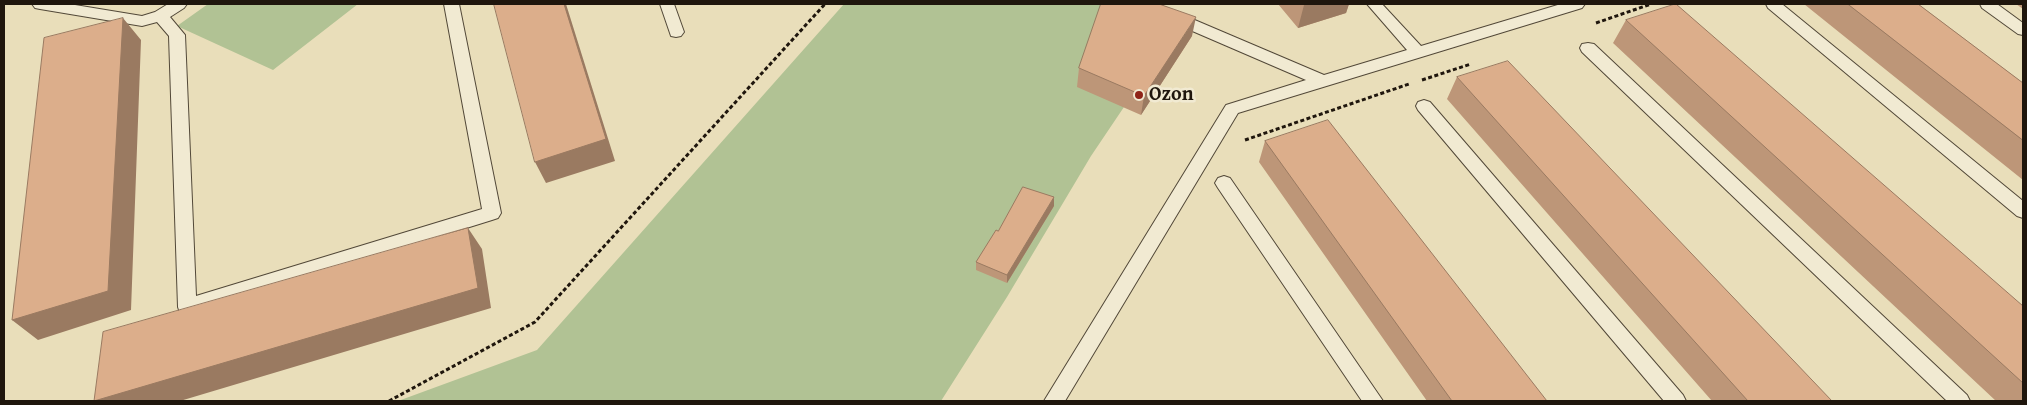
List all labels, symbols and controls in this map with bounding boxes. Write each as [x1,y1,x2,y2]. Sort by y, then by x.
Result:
place label: Ozon [1149,83,1194,107]
marker: Ozon [1133,89,1145,101]

